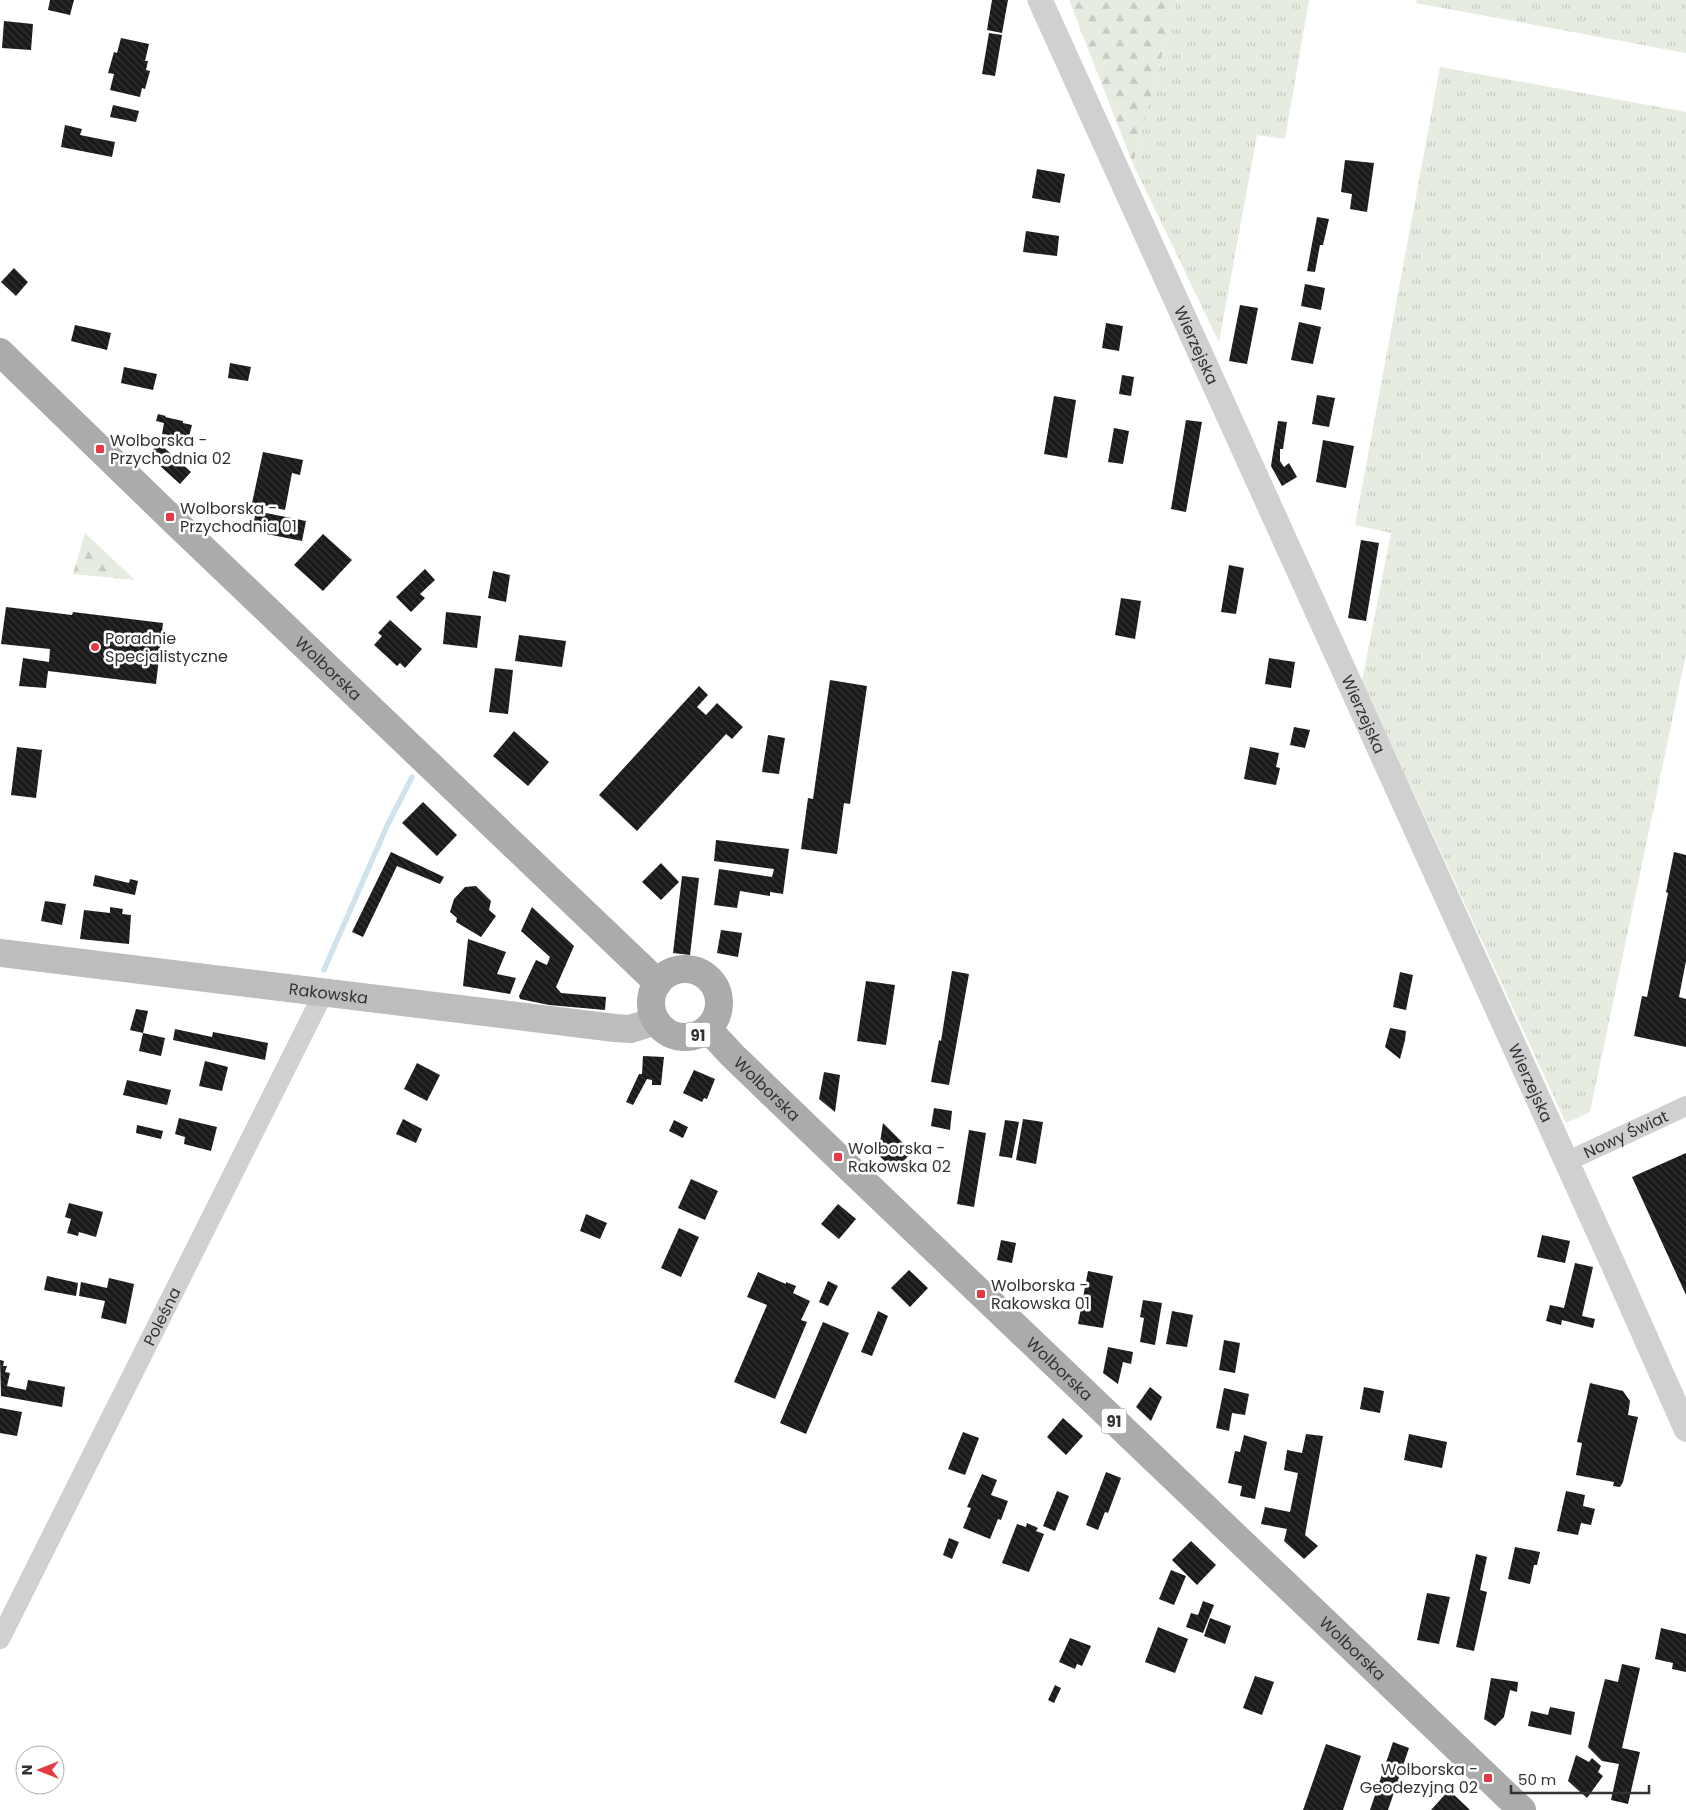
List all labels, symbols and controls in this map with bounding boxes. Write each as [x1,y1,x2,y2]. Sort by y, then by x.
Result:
street label: Wierzejska [1169,302,1224,388]
place label: Wolborska - Przychodnia 02 [110,429,231,470]
marker: Wolborska - Przychodnia 02 [94,443,106,455]
place label: Wolborska - Przychodnia 01 [180,497,297,538]
marker: Wolborska - Przychodnia 01 [164,511,176,523]
place label: Poradnie Specjalistyczne [105,627,228,668]
street label: Wolborska [290,631,367,706]
marker: Poradnie Specjalistyczne [89,641,101,653]
street label: Wierzejska [1336,671,1392,757]
street label: Rakowska [288,977,369,1009]
road number: 91 [686,1022,710,1048]
street label: Wierzejska [1503,1040,1559,1126]
street label: Wolborska [729,1051,805,1126]
street label: Nowy Świat [1580,1104,1672,1164]
place label: Wolborska - Rakowska 02 [848,1137,951,1178]
marker: Wolborska - Rakowska 02 [832,1151,844,1163]
place label: Wolborska - Rakowska 01 [991,1274,1090,1315]
street label: Poleśna [137,1283,186,1349]
marker: Wolborska - Rakowska 01 [975,1288,987,1300]
street label: Wolborska [1021,1331,1098,1406]
road number: 91 [1102,1408,1126,1434]
street label: Wolborska [1314,1611,1391,1686]
north arrow [15,1745,65,1795]
place label: Wolborska - Geodezyjna 02 [1360,1758,1478,1799]
scale bar [1511,1762,1648,1794]
text: N [17,1765,37,1775]
text: 50 m [1518,1769,1556,1790]
marker: Wolborska - Geodezyjna 02 [1482,1772,1494,1784]

